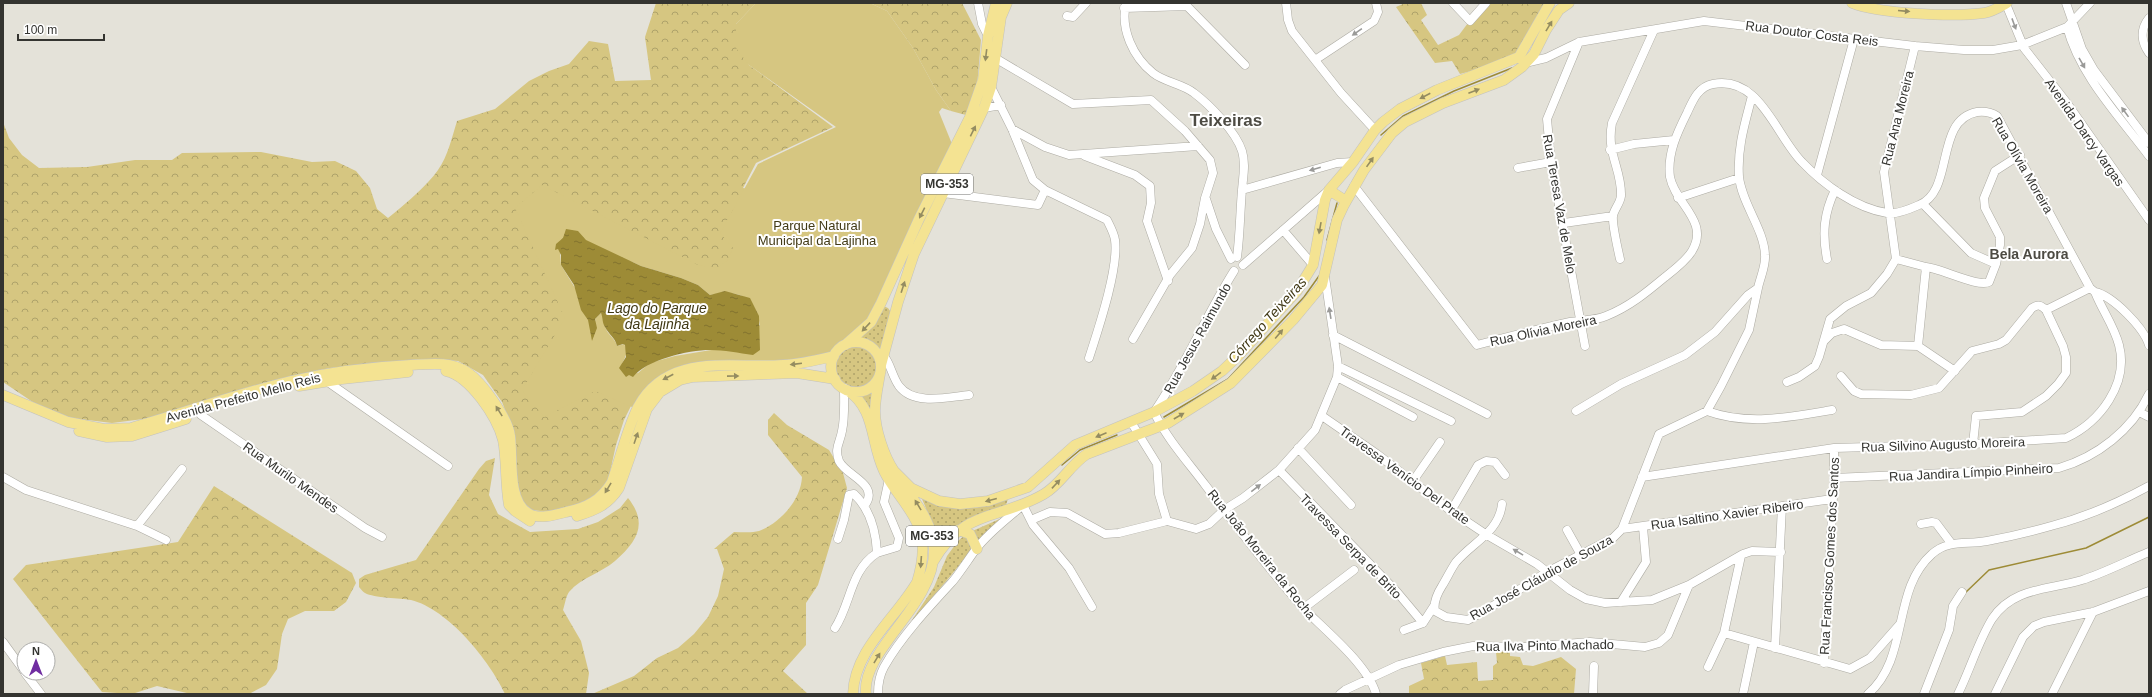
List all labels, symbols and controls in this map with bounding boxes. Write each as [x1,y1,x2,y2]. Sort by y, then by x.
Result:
one-way arrow [1898,8,1910,15]
scale bar [18,16,104,42]
street label: Rua Doutor Costa Reis [1745,18,1880,49]
one-way arrow [2011,19,2017,31]
one-way arrow [1545,20,1552,32]
text: 100 m [24,23,57,37]
one-way arrow [1352,28,1363,37]
one-way arrow [983,49,989,61]
one-way arrow [2079,57,2085,69]
street label: Rua Ana Moreira [1878,68,1917,167]
street label: Avenida Darcy Vargas [2042,76,2128,189]
one-way arrow [1469,88,1480,94]
one-way arrow [1420,92,1431,99]
one-way arrow [2121,107,2129,118]
district label: Teixeiras [1190,111,1262,130]
street label: Rua Olívia Moreira [1989,115,2057,217]
one-way arrow [970,125,976,136]
street label: Rua Teresa Vaz de Melo [1540,133,1579,275]
one-way arrow [1366,157,1374,168]
one-way arrow [1309,166,1321,172]
road number: MG-353 [921,174,973,194]
one-way arrow [919,207,925,219]
park label: Parque Natural Municipal da Lajinha [758,218,877,248]
one-way arrow [1317,222,1323,234]
district label: Bela Aurora [1990,246,2069,262]
water label: Córrego Teixeiras [1224,274,1310,366]
street label: Rua Jesus Raimundo [1161,280,1234,396]
one-way arrow [900,281,906,293]
water label: Lago do Parque da Lajinha [607,300,707,332]
one-way arrow [1327,307,1333,320]
street label: Rua Olívia Moreira [1489,312,1598,349]
one-way arrow [862,322,871,332]
one-way arrow [1274,329,1284,339]
one-way arrow [790,360,802,367]
street label: Avenida Prefeito Mello Reis [164,369,323,425]
one-way arrow [1211,372,1221,380]
one-way arrow [662,373,674,380]
one-way arrow [727,373,740,379]
one-way arrow [495,405,502,417]
one-way arrow [1174,412,1185,419]
street label: Travessa Venício Del Prate [1337,423,1473,528]
one-way arrow [633,432,639,444]
one-way arrow [1094,432,1106,438]
street label: Rua Silvino Augusto Moreira [1861,434,2026,455]
street label: Rua Murilo Mendes [240,439,342,516]
street label: Rua Francisco Gomes dos Santos [1817,456,1842,655]
street label: Rua Jandira Límpio Pinheiro [1889,461,2053,484]
one-way arrow [1051,479,1060,489]
one-way arrow [605,482,612,494]
one-way arrow [1250,483,1261,492]
street label: Rua João Moreira da Rocha [1205,486,1319,623]
street label: Travessa Serpa de Brito [1297,491,1405,602]
street label: Rua Isaltino Xavier Ribeiro [1650,496,1804,533]
one-way arrow [985,497,997,503]
one-way arrow [915,499,922,511]
road number: MG-353 [906,526,958,546]
street label: Rua José Cláudio de Souza [1467,531,1616,623]
one-way arrow [1512,549,1524,556]
one-way arrow [918,556,925,568]
street label: Rua Ilva Pinto Machado [1476,637,1614,654]
north arrow [16,641,56,681]
text: N [32,645,40,657]
one-way arrow [874,652,881,664]

